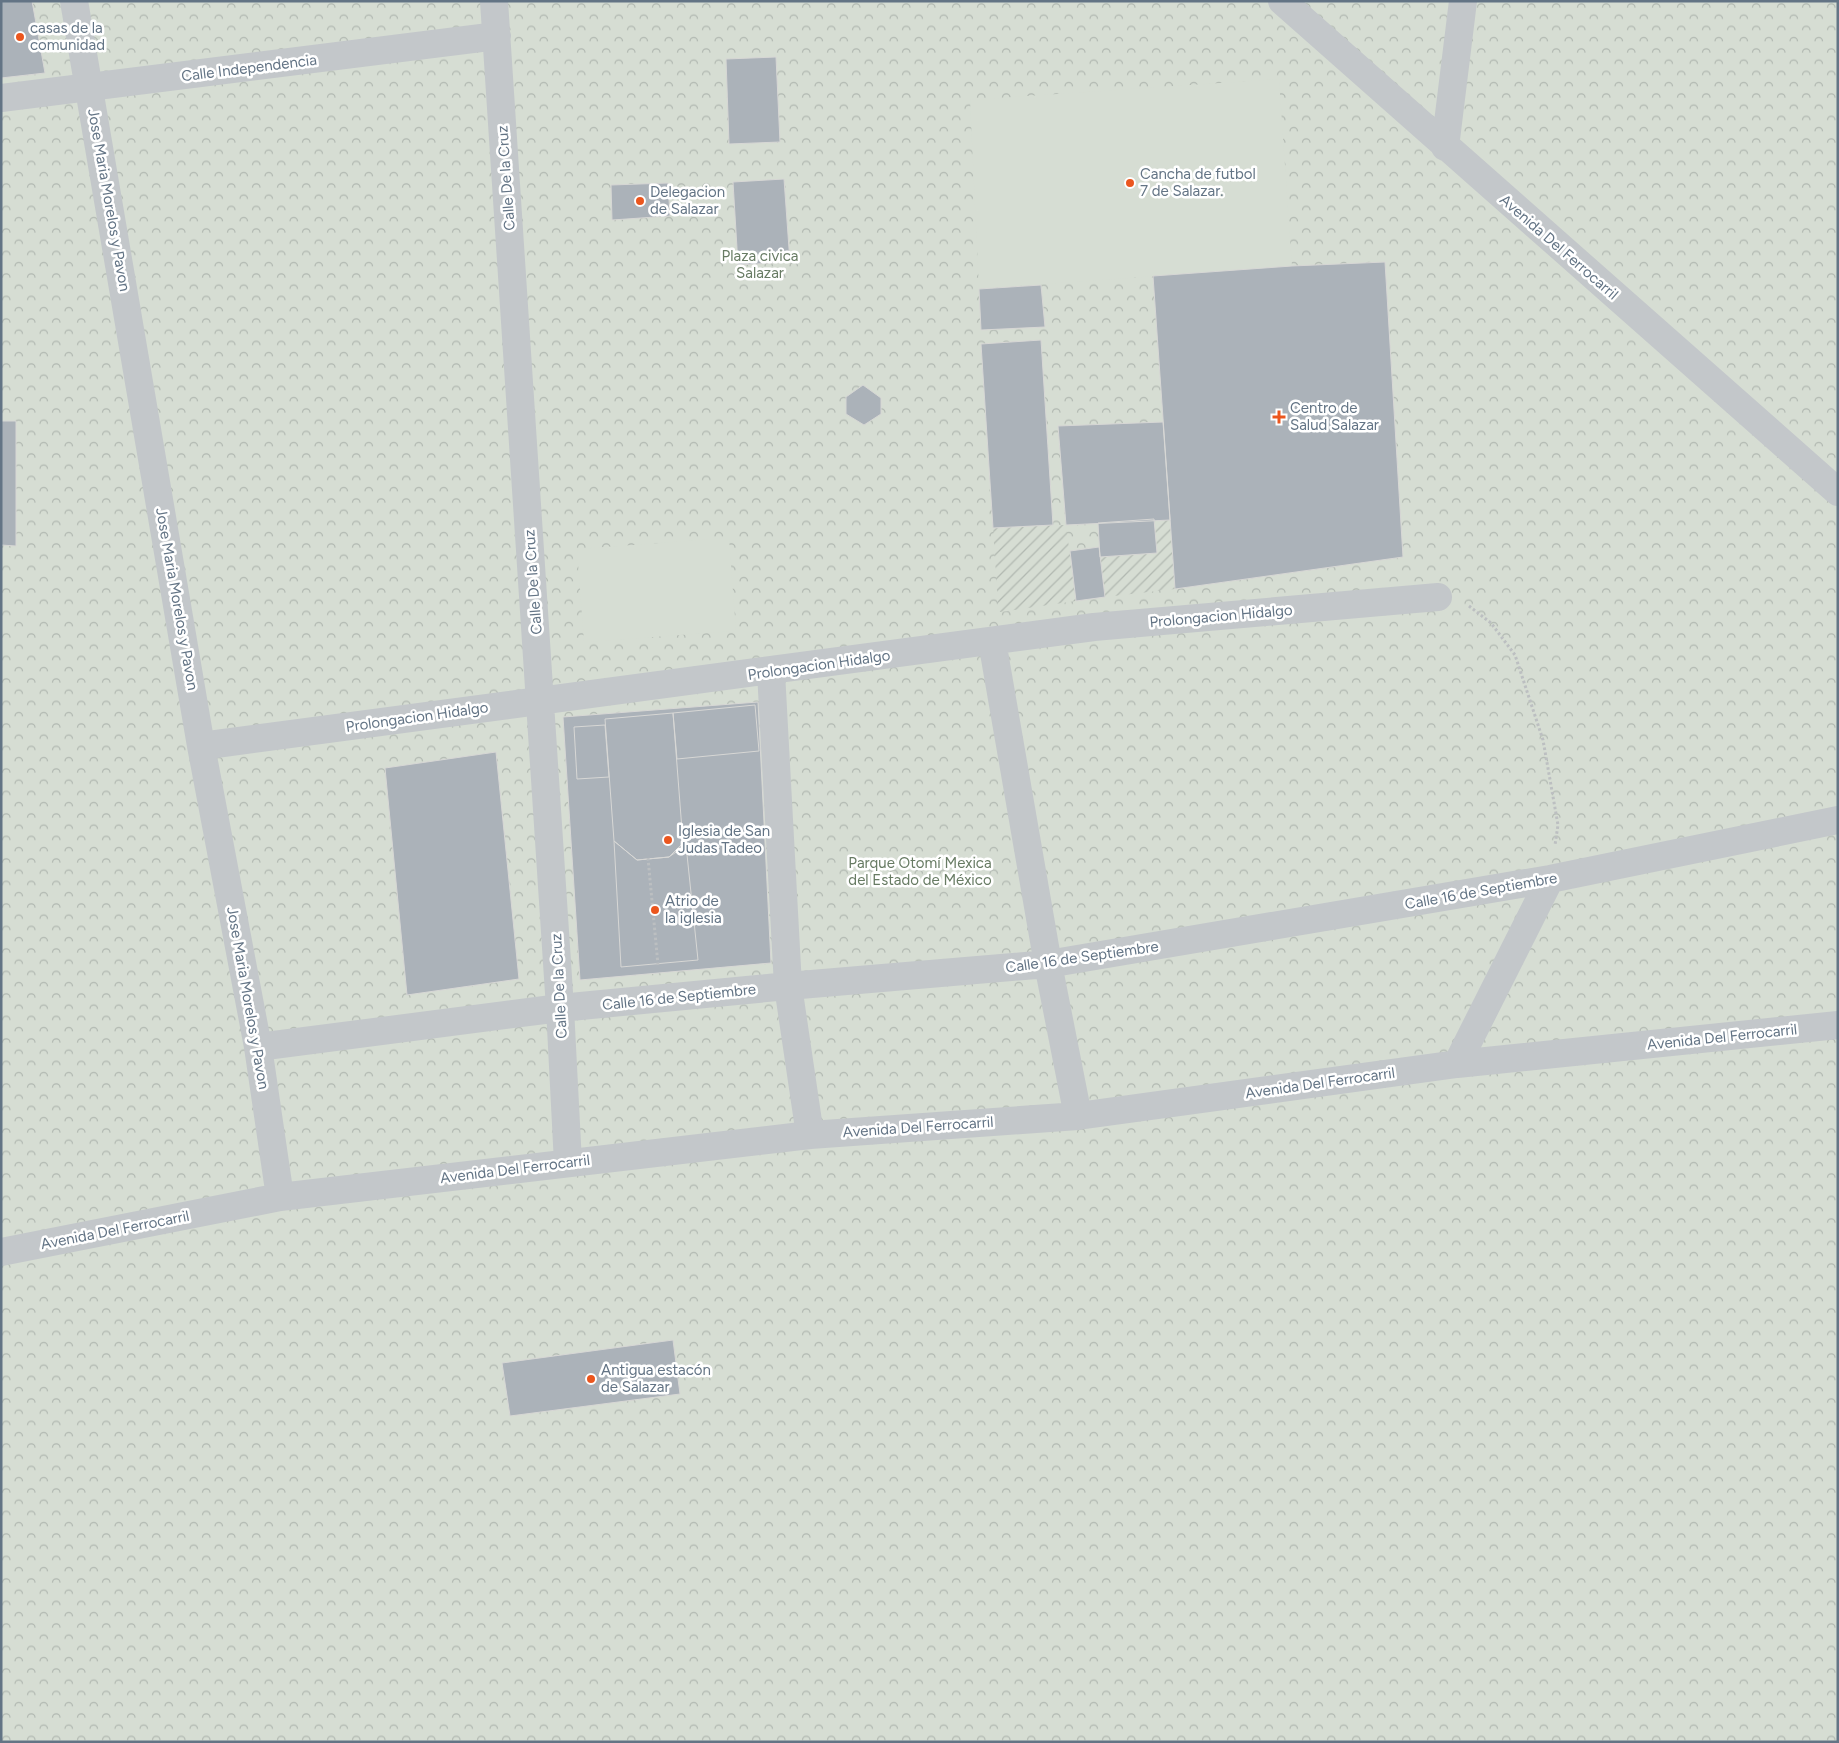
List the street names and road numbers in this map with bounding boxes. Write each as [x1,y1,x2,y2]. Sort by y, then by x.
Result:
street label: Calle Independencia [180,51,318,85]
street label: Jose Maria Morelos y Pavon [84,107,134,293]
street label: Calle De la Cruz [493,125,519,231]
street label: Avenida Del Ferrocarril [1496,191,1622,303]
street label: Jose Maria Morelos y Pavon [152,506,202,692]
street label: Calle De la Cruz [520,529,546,635]
street label: Prolongacion Hidalgo [1149,601,1294,631]
street label: Prolongacion Hidalgo [747,646,892,684]
street label: Prolongacion Hidalgo [345,698,490,736]
street label: Calle 16 de Septiembre [1403,869,1559,913]
street label: Jose Maria Morelos y Pavon [223,905,273,1091]
street label: Calle De la Cruz [547,933,571,1039]
street label: Calle 16 de Septiembre [1004,937,1160,977]
street label: Calle 16 de Septiembre [601,980,757,1014]
street label: Avenida Del Ferrocarril [1646,1020,1798,1054]
street label: Avenida Del Ferrocarril [1244,1064,1396,1102]
street label: Avenida Del Ferrocarril [842,1113,994,1141]
street label: Avenida Del Ferrocarril [439,1151,591,1187]
street label: Avenida Del Ferrocarril [39,1207,191,1253]

